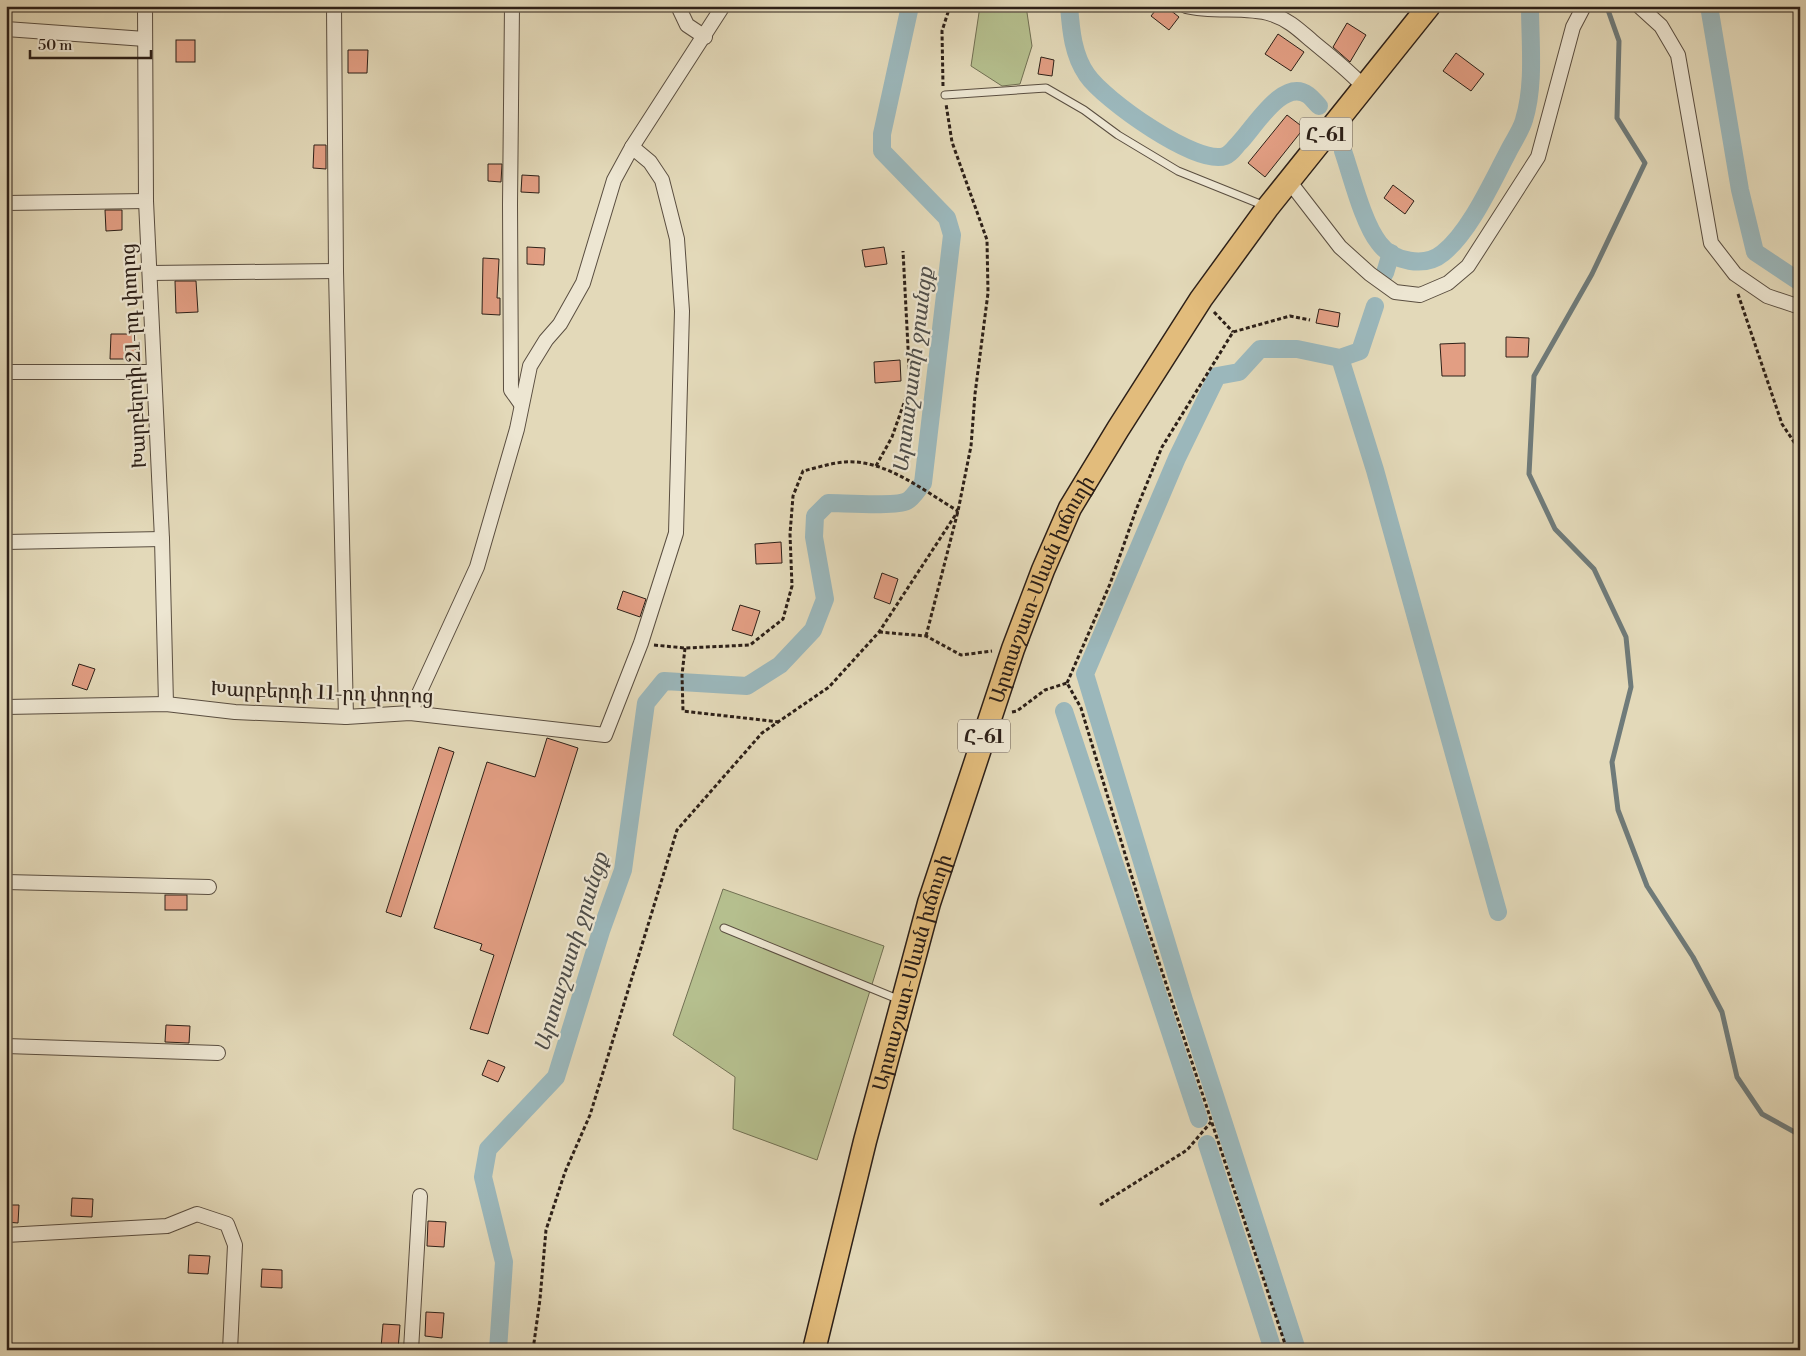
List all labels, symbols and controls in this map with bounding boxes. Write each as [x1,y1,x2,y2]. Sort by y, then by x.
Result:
scale bar [30,28,151,60]
text: 50 m [38,36,72,55]
road number: Հ-61 [1300,118,1352,150]
street label: Խարբերդի 21-րդ փողոց [116,243,153,469]
water label: Արտաշատի ջրանցք [888,264,940,474]
street label: Արտաշատ-Սևան խճուղի [985,471,1101,707]
street label: Խարբերդի 11-րդ փողոց [210,677,434,710]
road number: Հ-61 [958,719,1010,752]
water label: Արտաշատի ջրանցք [529,848,615,1055]
street label: Արտաշատ-Սևան խճուղի [868,851,958,1094]

